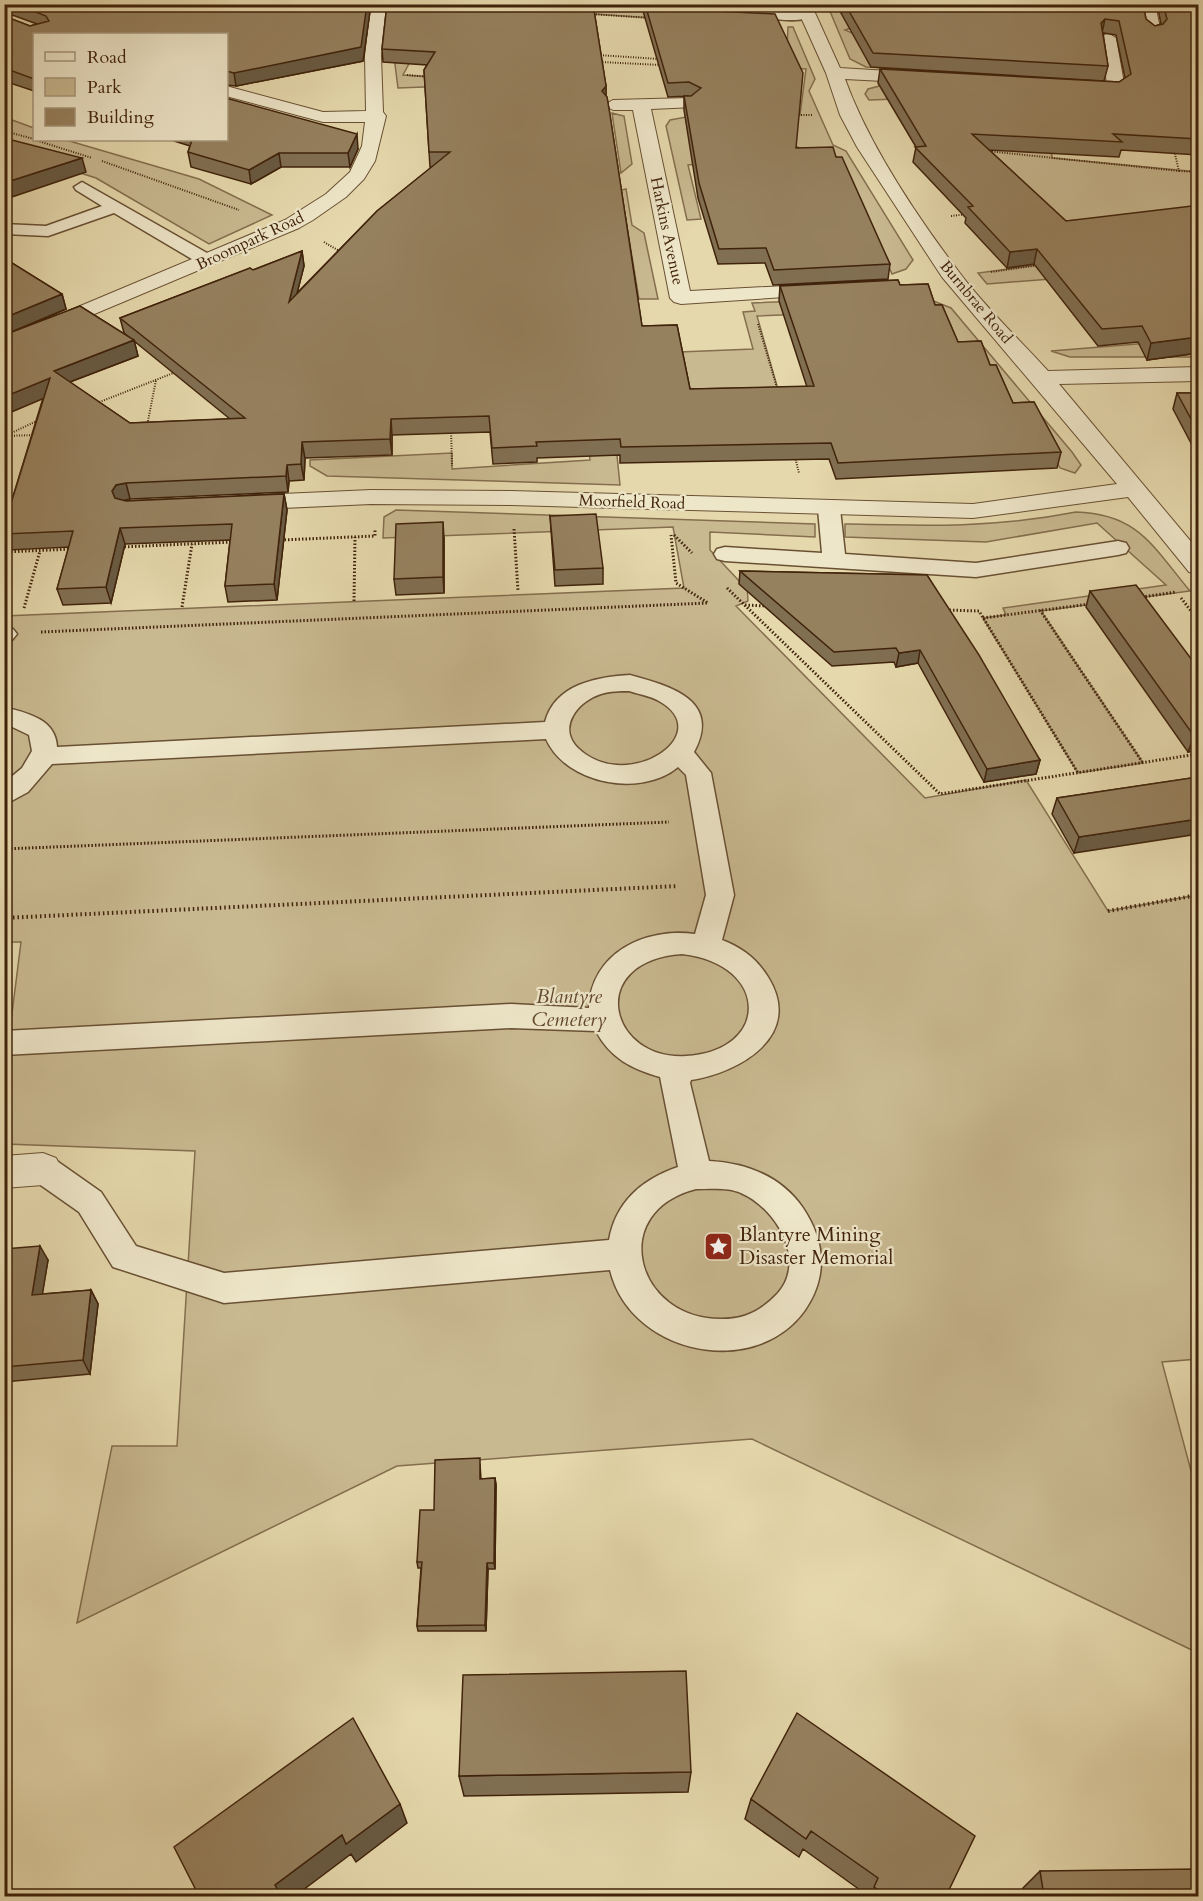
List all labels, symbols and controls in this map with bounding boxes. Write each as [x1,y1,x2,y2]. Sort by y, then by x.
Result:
legend [33,33,228,141]
text: Road [87,45,127,70]
text: Park [87,75,122,100]
text: Building [87,105,155,130]
street label: Harkins Avenue [645,175,689,287]
street label: Broompark Road [192,206,308,276]
street label: Burnbrae Road [935,256,1018,349]
street label: Moorfield Road [578,489,686,515]
park label: Blantyre Cemetery [531,983,607,1033]
place label: Blantyre Mining Disaster Memorial [739,1221,893,1271]
place icon: Blantyre Mining Disaster Memorial [702,1230,734,1262]

